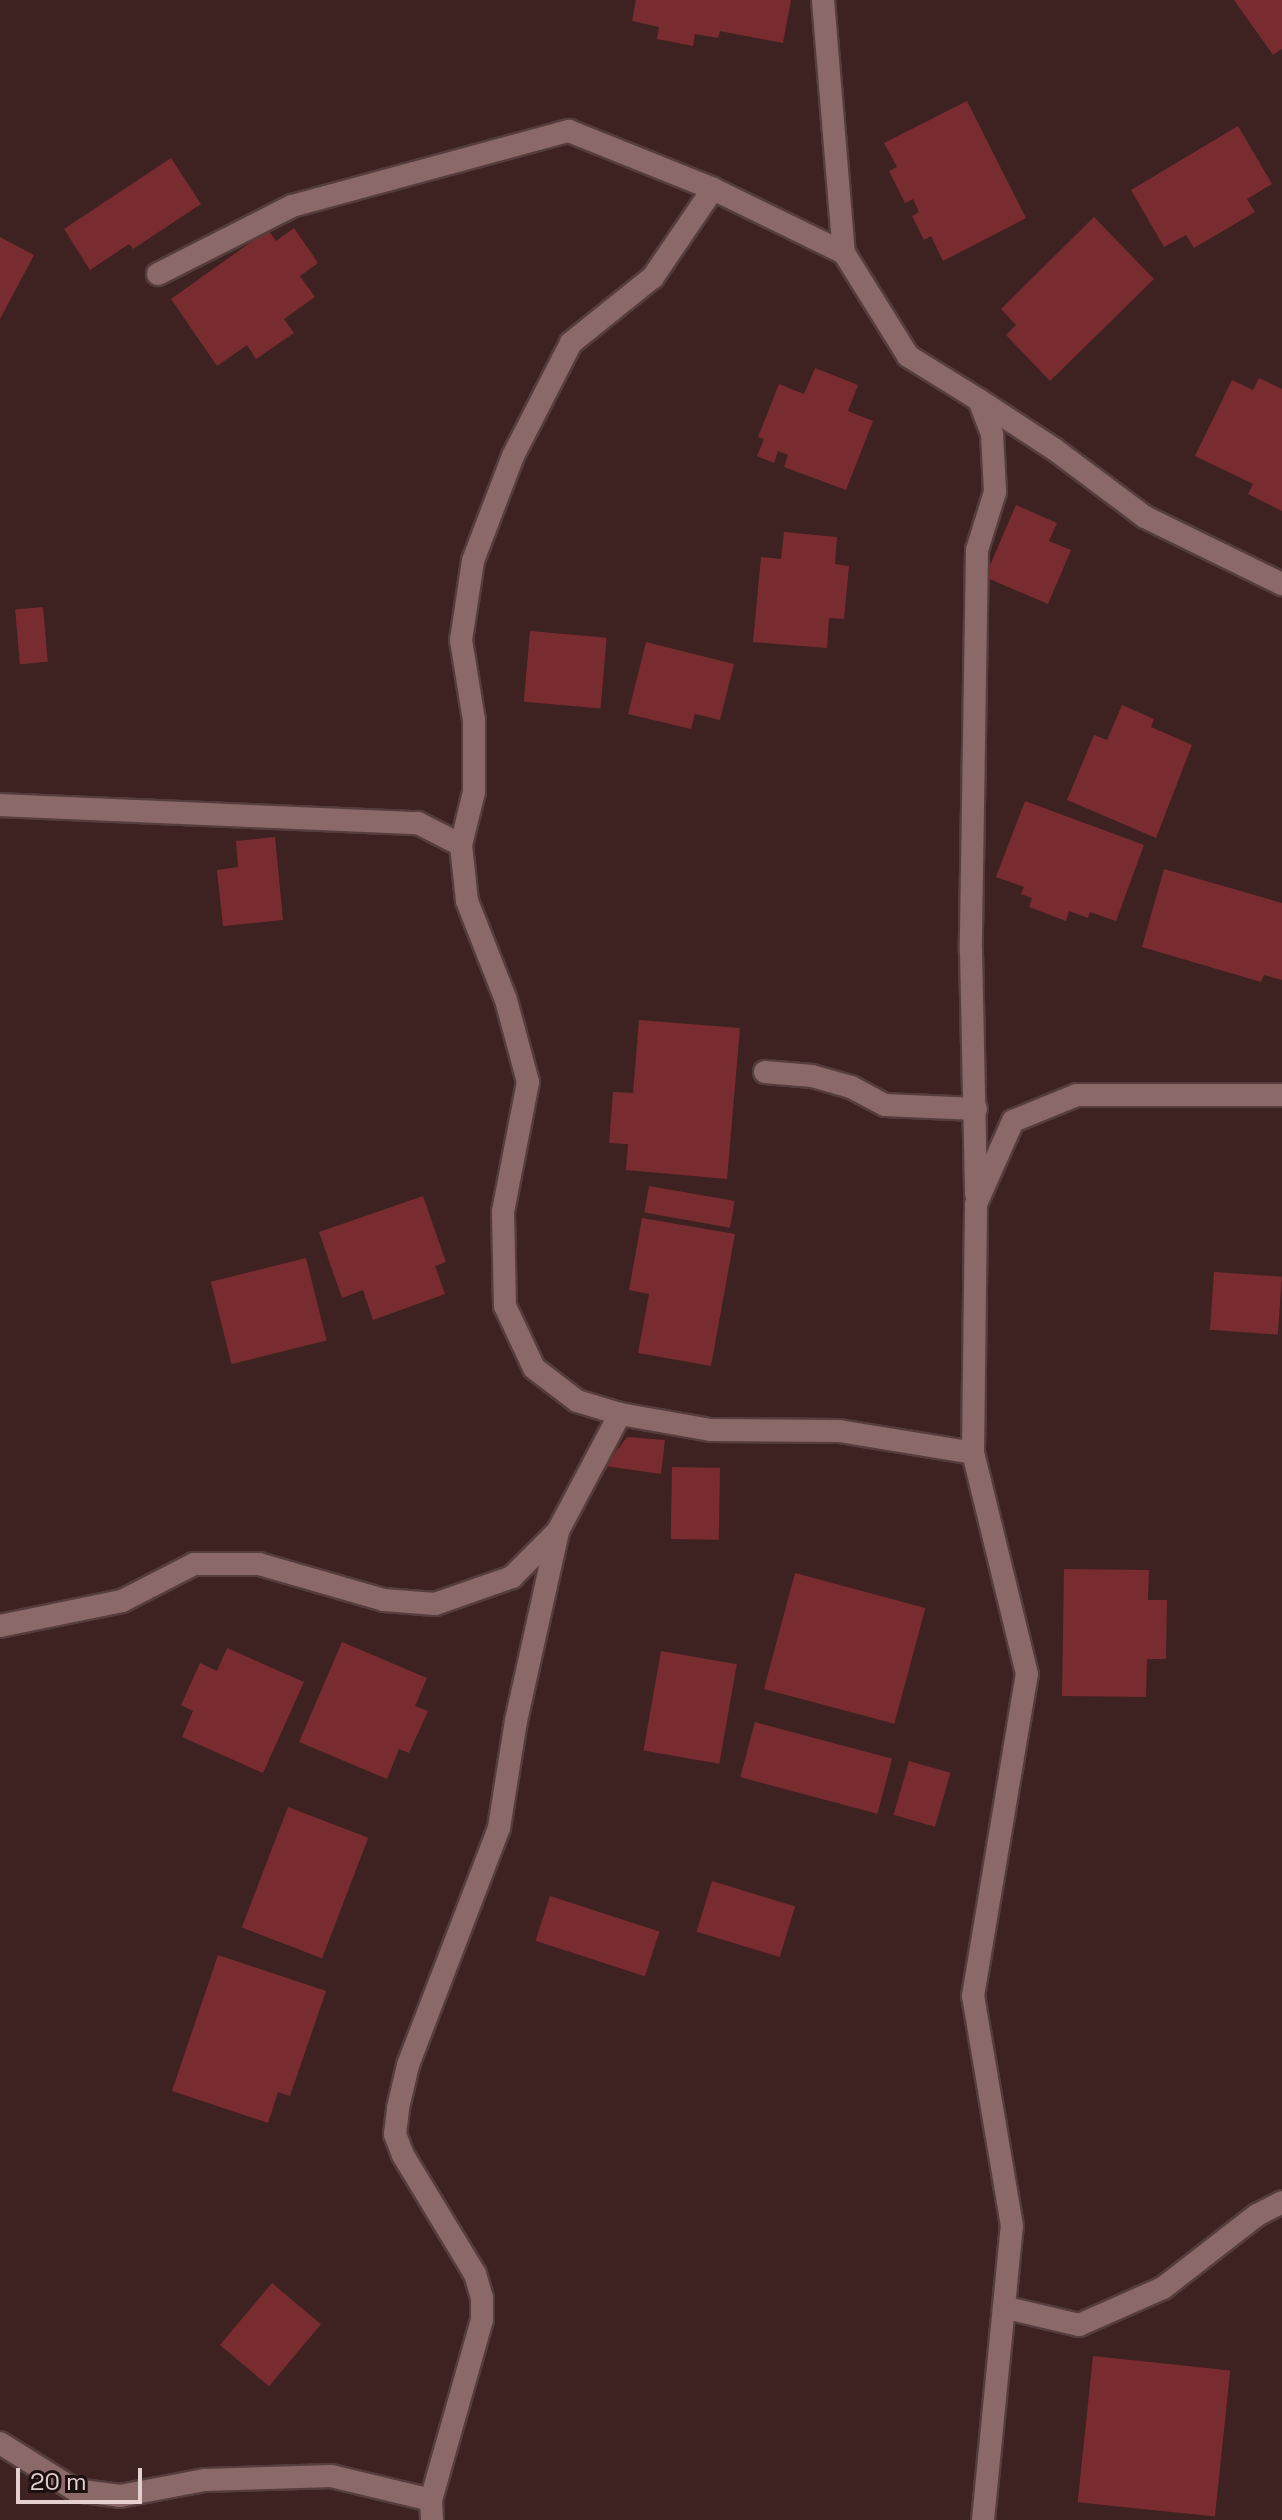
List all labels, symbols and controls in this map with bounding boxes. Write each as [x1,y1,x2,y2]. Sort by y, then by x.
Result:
scale bar [20,2452,146,2502]
text: 20 m [30,2466,87,2497]

